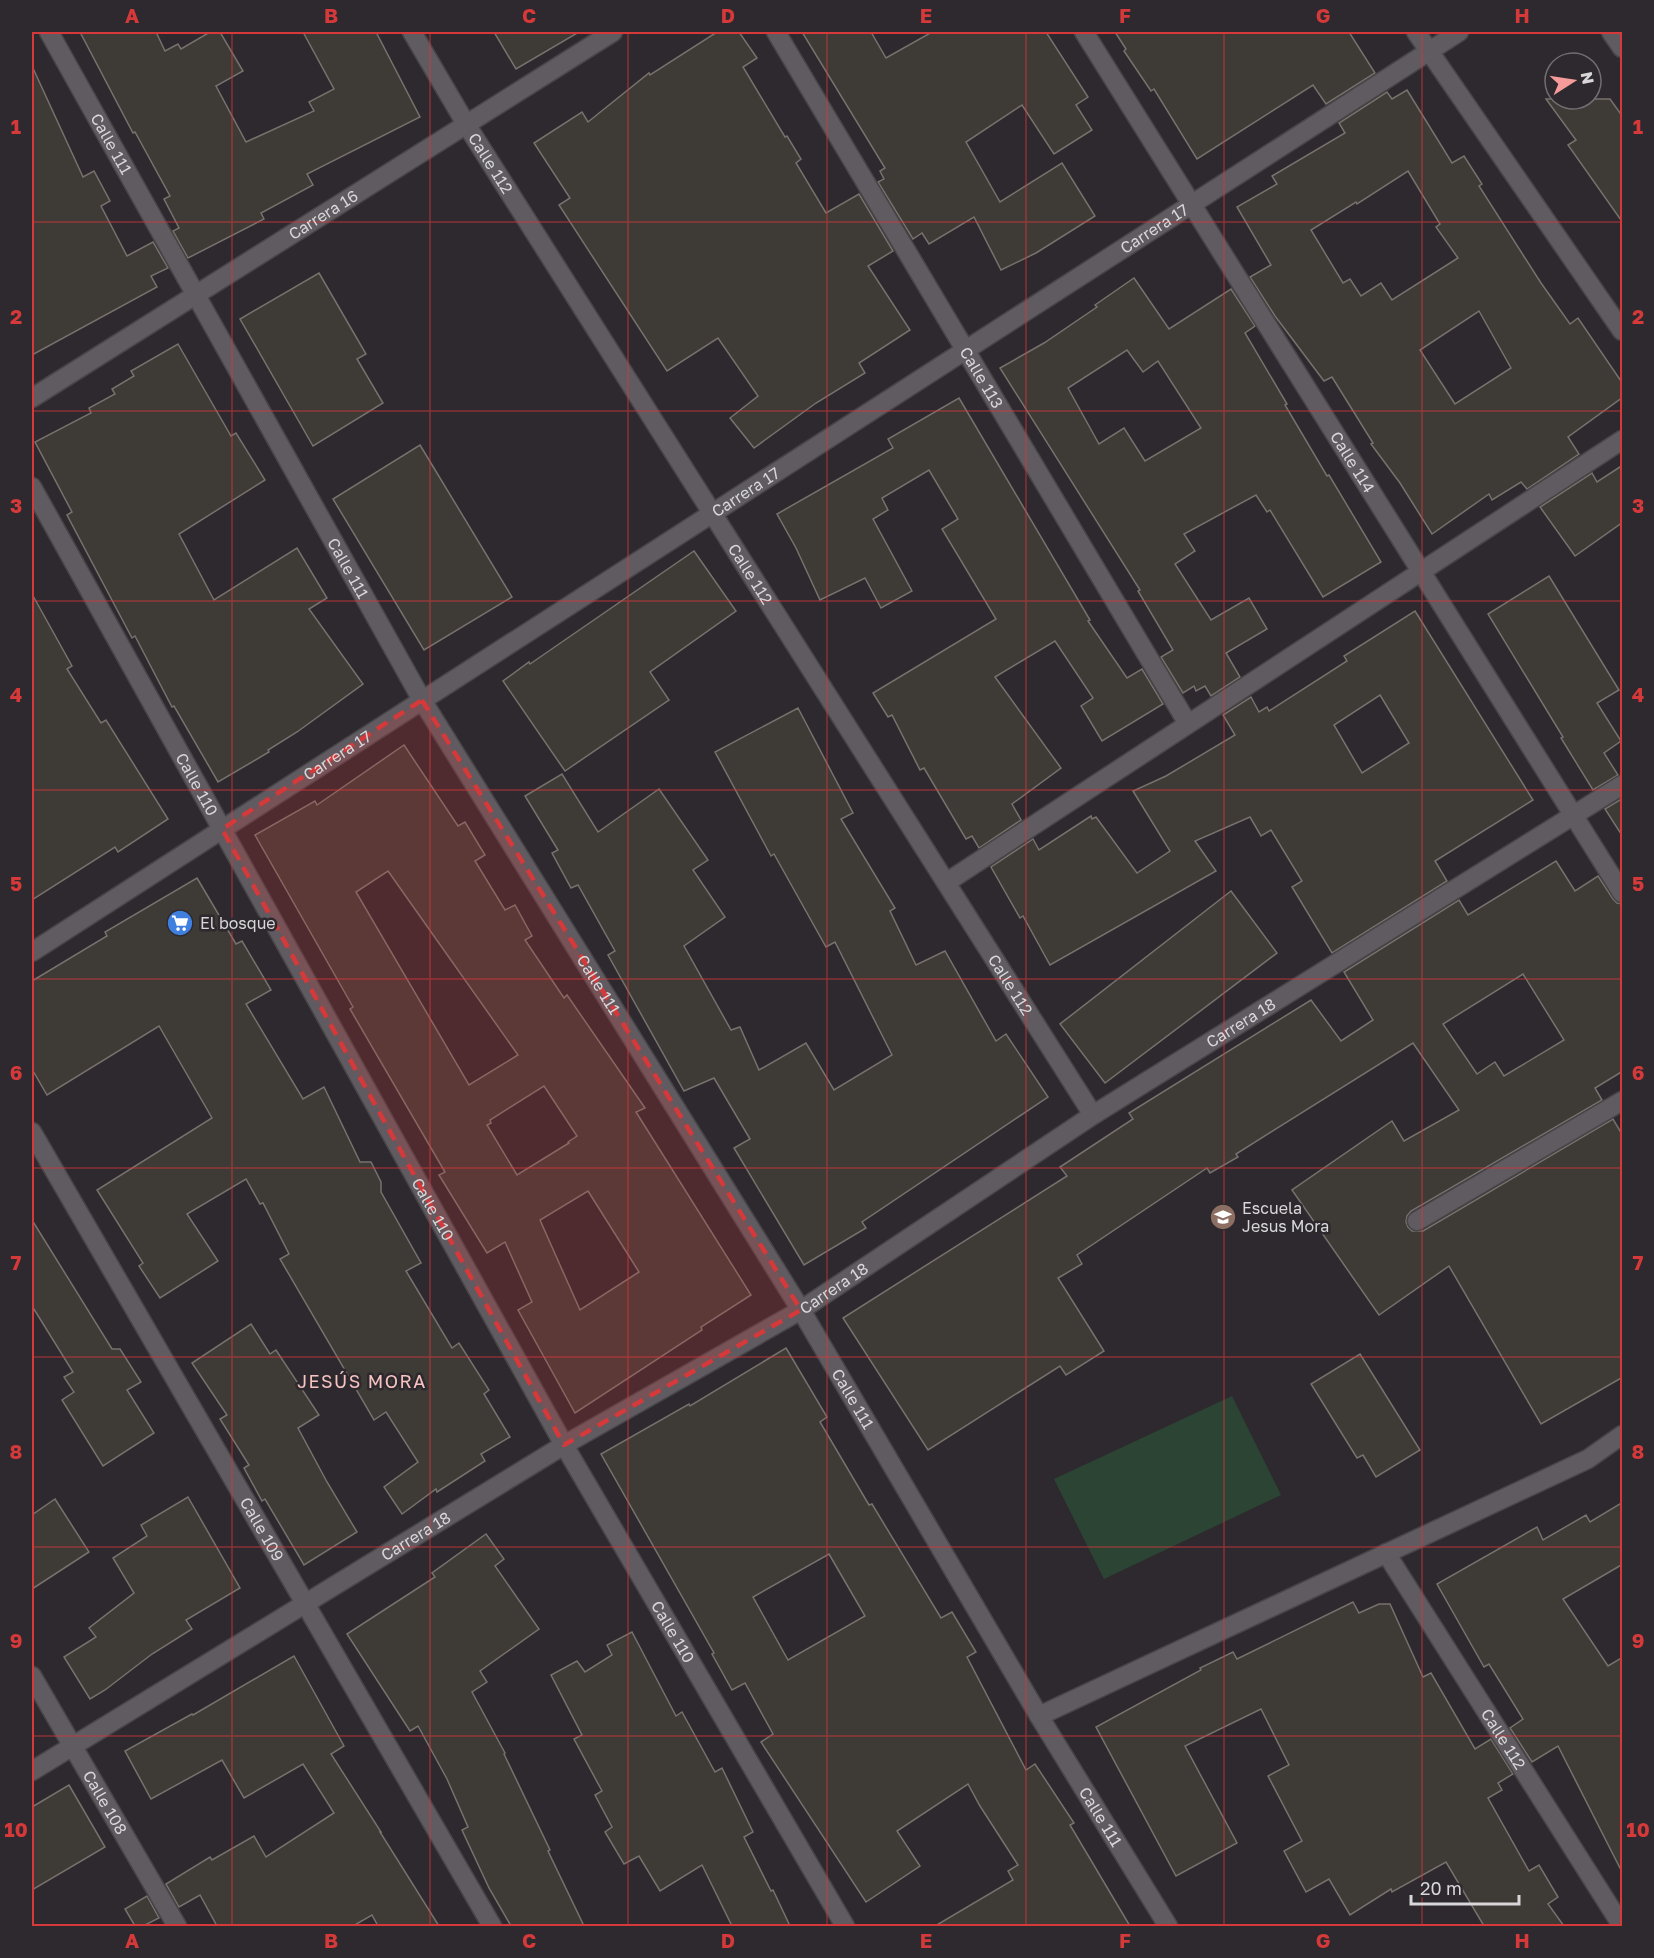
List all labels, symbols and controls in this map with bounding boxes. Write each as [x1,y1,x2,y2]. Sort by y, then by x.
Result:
text: A [125,3,139,27]
text: B [324,3,338,27]
text: C [522,3,536,27]
text: D [721,3,735,27]
text: E [920,3,932,27]
text: F [1119,3,1131,27]
text: G [1316,3,1330,27]
text: H [1514,3,1530,27]
north arrow [1543,51,1603,111]
text: N [1577,70,1599,86]
street label: Calle 111 [86,110,136,178]
text: 1 [11,114,21,138]
text: 1 [1633,114,1643,138]
street label: Calle 112 [464,129,517,197]
street label: Carrera 16 [285,185,361,244]
street label: Carrera 17 [1116,199,1192,258]
text: 2 [10,304,22,328]
text: 2 [1632,304,1644,328]
street label: Calle 113 [956,343,1008,412]
street label: Calle 114 [1326,428,1379,496]
street label: Carrera 17 [708,463,783,521]
text: 3 [10,493,22,517]
text: 3 [1632,493,1644,517]
street label: Calle 111 [323,534,373,602]
street label: Calle 112 [724,540,777,608]
text: 4 [10,682,22,706]
text: 4 [1632,682,1644,706]
street label: Carrera 17 [299,726,375,785]
street label: Calle 110 [172,749,223,819]
text: 5 [10,871,22,895]
text: 5 [1632,871,1644,895]
supermarket icon: El bosque [165,908,195,938]
place label: El bosque [200,913,276,933]
street label: Calle 112 [984,950,1037,1019]
street label: Calle 111 [573,951,625,1018]
street label: Carrera 18 [1202,994,1279,1052]
text: 6 [10,1060,22,1084]
text: 6 [1632,1060,1644,1084]
street label: Calle 110 [408,1174,458,1244]
place label: Escuela Jesus Mora [1242,1198,1329,1236]
school or university icon: Escuela Jesus Mora [1208,1202,1238,1232]
text: 7 [11,1250,22,1274]
text: 7 [1633,1250,1644,1274]
street label: Carrera 18 [796,1258,872,1318]
street label: Calle 111 [827,1365,879,1433]
district label: JESÚS MORA [297,1370,427,1392]
text: 8 [10,1439,22,1463]
text: 8 [1632,1439,1644,1463]
street label: Calle 109 [236,1494,288,1565]
street label: Carrera 18 [377,1507,454,1565]
street label: Calle 110 [647,1597,699,1666]
text: 9 [10,1628,22,1652]
text: 9 [1632,1628,1644,1652]
street label: Calle 112 [1477,1705,1530,1773]
street label: Calle 108 [79,1767,132,1838]
street label: Calle 111 [1075,1783,1127,1850]
text: 10 [4,1817,28,1841]
text: 10 [1626,1817,1650,1841]
scale bar [1411,1868,1519,1906]
text: 20 m [1420,1877,1462,1899]
text: A [125,1928,139,1952]
text: B [324,1928,338,1952]
text: C [522,1928,536,1952]
text: D [721,1928,735,1952]
text: E [920,1928,932,1952]
text: F [1119,1928,1131,1952]
text: G [1316,1928,1330,1952]
text: H [1514,1928,1530,1952]

